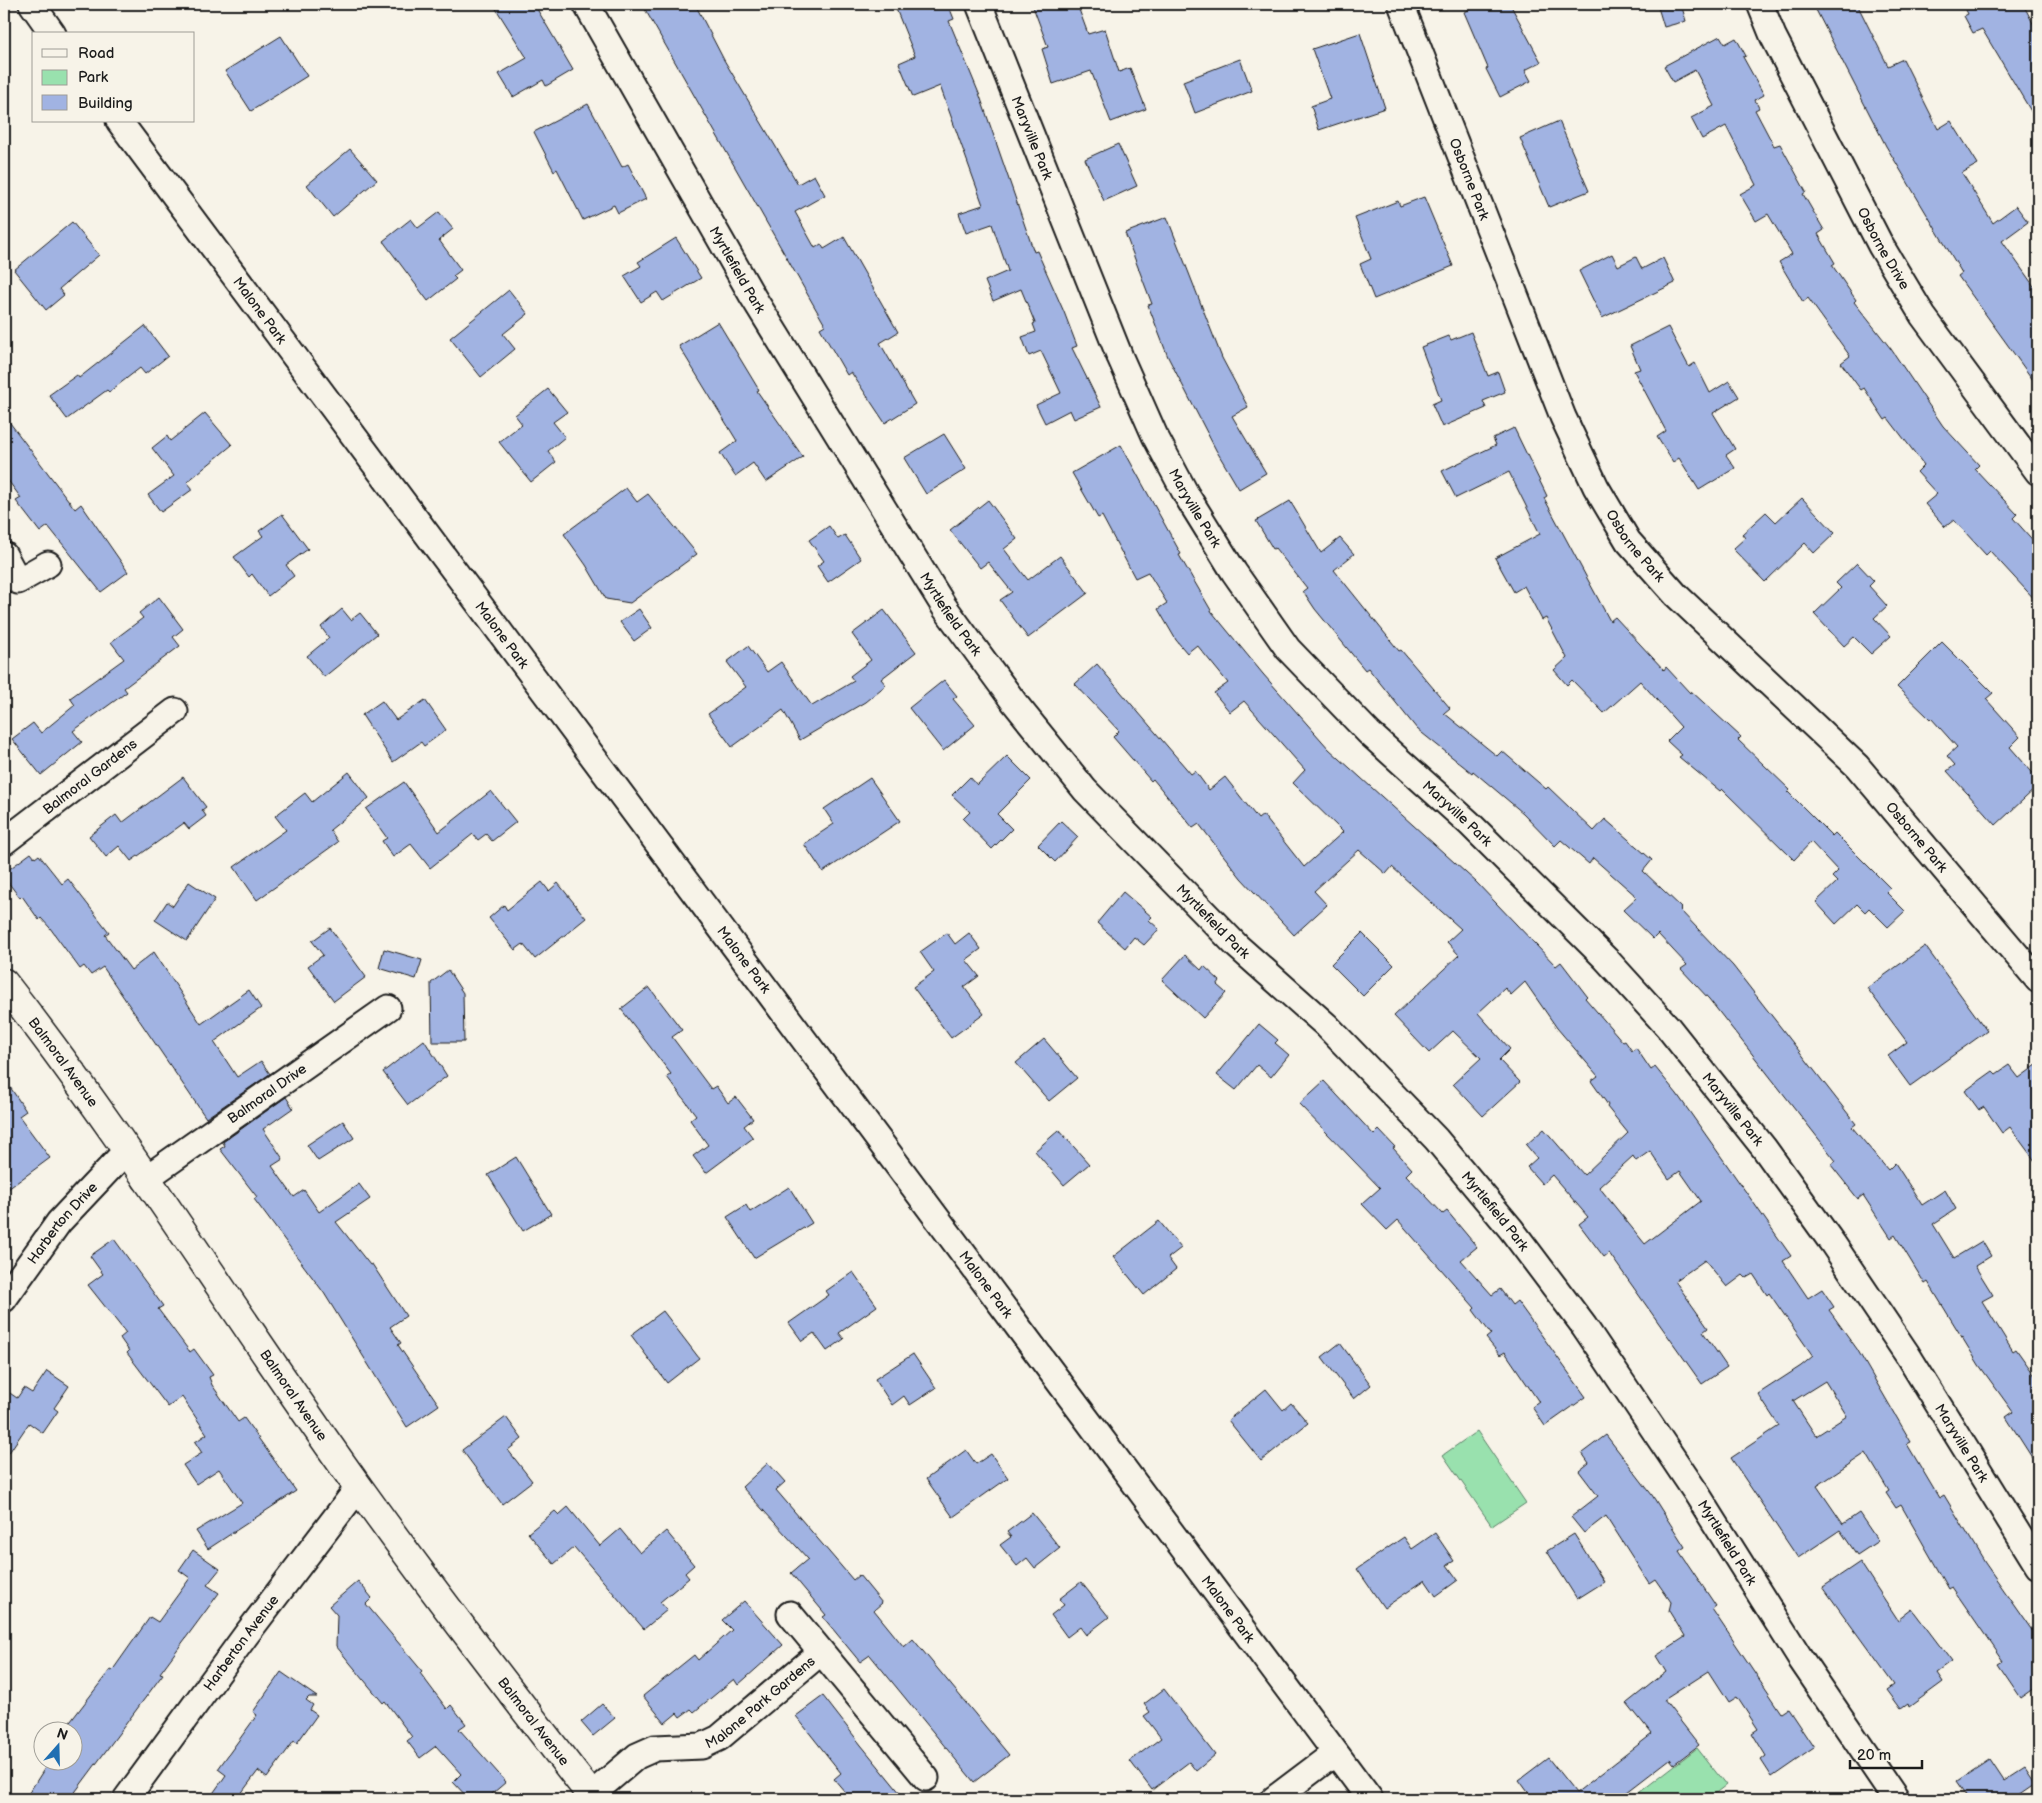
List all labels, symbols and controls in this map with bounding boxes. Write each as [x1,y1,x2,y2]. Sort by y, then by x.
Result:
legend [32,32,195,122]
text: Road [78,44,114,63]
text: Park [78,68,109,87]
street label: Maryville Park [1008,93,1057,182]
text: Building [78,94,133,113]
street label: Osborne Park [1446,136,1493,223]
street label: Osborne Drive [1854,204,1914,292]
street label: Myrtlefield Park [706,223,769,316]
street label: Malone Park [230,273,291,347]
street label: Maryville Park [1165,466,1225,551]
street label: Osborne Park [1603,506,1669,585]
street label: Myrtlefield Park [917,569,986,659]
street label: Malone Park [472,598,533,672]
street label: Balmoral Gardens [39,735,140,818]
street label: Maryville Park [1419,777,1496,850]
street label: Osborne Park [1883,798,1952,876]
street label: Myrtlefield Park [1173,881,1254,962]
street label: Malone Park [714,923,775,997]
street label: Balmoral Avenue [25,1014,102,1110]
street label: Balmoral Drive [224,1060,310,1127]
street label: Maryville Park [1699,1069,1767,1149]
street label: Myrtlefield Park [1458,1168,1533,1254]
street label: Harberton Drive [23,1178,101,1267]
street label: Malone Park [956,1247,1017,1321]
street label: Balmoral Avenue [257,1346,331,1444]
street label: Maryville Park [1931,1401,1993,1485]
street label: Myrtlefield Park [1694,1497,1761,1588]
street label: Malone Park [1198,1572,1259,1646]
street label: Harberton Avenue [200,1591,282,1694]
street label: Malone Park Gardens [702,1652,818,1752]
street label: Balmoral Avenue [494,1674,573,1769]
north arrow [32,1720,82,1770]
text: N [54,1724,70,1744]
scale bar [1850,1738,1922,1770]
text: 20 m [1857,1746,1891,1765]

